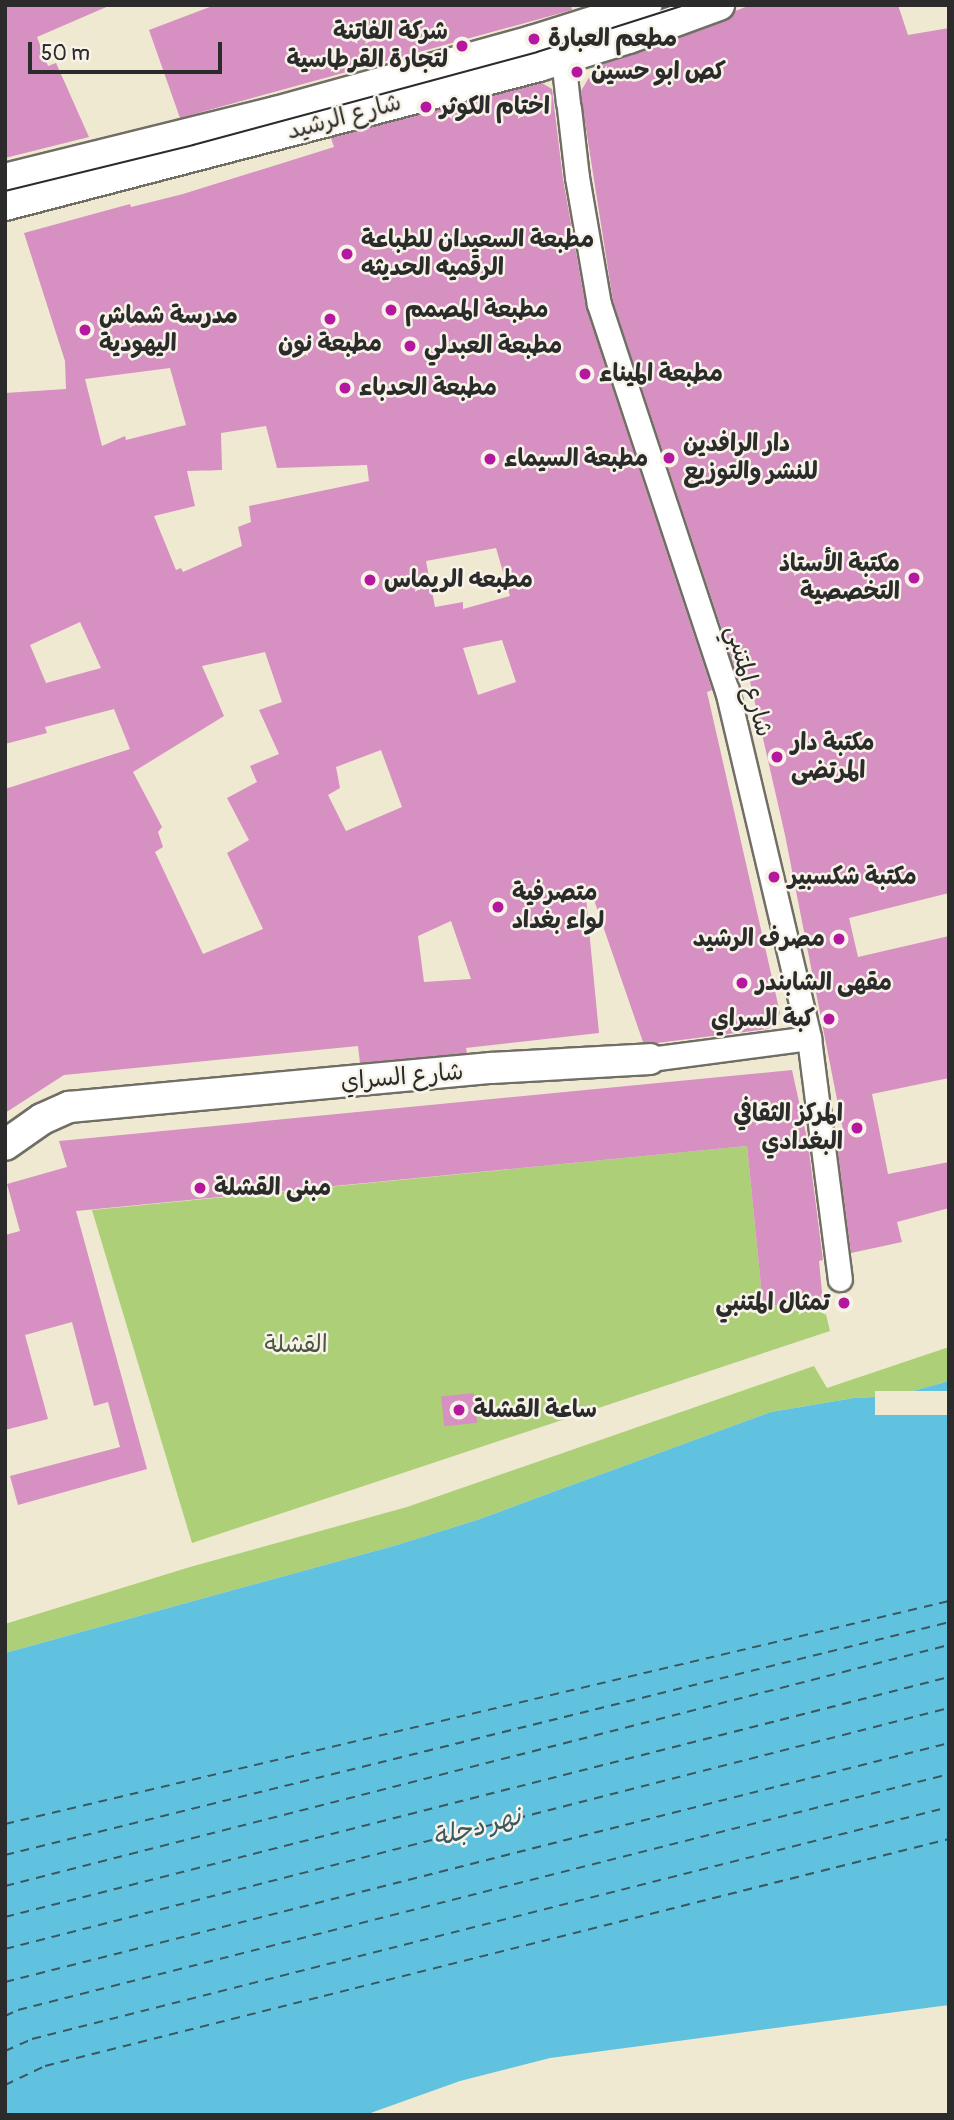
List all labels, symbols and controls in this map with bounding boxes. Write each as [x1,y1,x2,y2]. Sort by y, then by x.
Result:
place label: شركة الفاتنة لتجارة القرطاسية [286,18,448,74]
place label: مطعم العبارة [548,25,677,53]
scale bar [32,28,226,72]
marker: مطعم العبارة [526,31,542,47]
marker: شركة الفاتنة لتجارة القرطاسية [454,38,470,54]
text: 50 m [41,40,90,67]
place label: كص ابو حسين [591,58,726,86]
marker: كص ابو حسين [569,64,585,80]
street label: شارع الرشيد [284,88,404,146]
place label: اختام الكوثر [440,93,550,121]
marker: اختام الكوثر [418,99,434,115]
place label: مطبعة السعيدان للطباعة الرقميه الحديثه [361,226,594,282]
marker: مطبعة السعيدان للطباعة الرقميه الحديثه [339,246,355,262]
place label: مطبعة المصمم [405,296,549,324]
place label: مدرسة شماش اليهودية [99,302,238,358]
marker: مطبعة المصمم [383,302,399,318]
marker: مطبعة نون [322,311,338,327]
marker: مدرسة شماش اليهودية [77,322,93,338]
place label: مطبعة نون [278,330,382,358]
place label: مطبعة العبدلي [424,332,562,360]
marker: مطبعة العبدلي [402,338,418,354]
place label: مطبعة الميناء [599,360,723,388]
marker: مطبعة الميناء [577,366,593,382]
place label: مطبعة الحدباء [359,374,497,402]
marker: مطبعة الحدباء [337,380,353,396]
place label: دار الرافدين للنشر والتوزيع [683,430,818,486]
place label: مطبعة السيماء [504,445,648,473]
marker: دار الرافدين للنشر والتوزيع [661,450,677,466]
marker: مطبعة السيماء [482,451,498,467]
place label: مكتبة الأستاذ التخصصية [779,550,900,606]
place label: مطبعه الريماس [384,566,533,594]
marker: مكتبة الأستاذ التخصصية [906,570,922,586]
marker: مطبعه الريماس [362,572,378,588]
street label: شارع المتنبي [719,622,779,740]
place label: مكتبة دار المرتضى [791,729,875,785]
marker: مكتبة دار المرتضى [769,749,785,765]
place label: مكتبة شكسبير [788,863,917,891]
marker: مكتبة شكسبير [766,869,782,885]
place label: متصرفية لواء بغداد [512,879,604,935]
marker: متصرفية لواء بغداد [490,899,506,915]
place label: مصرف الرشيد [693,925,825,953]
marker: مصرف الرشيد [831,931,847,947]
place label: مقهى الشابندر [756,969,892,997]
marker: مقهى الشابندر [734,975,750,991]
place label: كبة السراي [711,1005,815,1033]
marker: كبة السراي [821,1011,837,1027]
street label: شارع السراي [339,1057,465,1097]
place label: المركز الثقافي البغدادي [733,1100,843,1156]
marker: المركز الثقافي البغدادي [849,1120,865,1136]
place label: مبنى القشلة [214,1174,331,1202]
marker: مبنى القشلة [192,1180,208,1196]
place label: تمثال المتنبي [716,1289,830,1317]
marker: تمثال المتنبي [836,1295,852,1311]
park label: القشلة [264,1331,328,1359]
place label: ساعة القشلة [473,1396,597,1424]
marker: ساعة القشلة [451,1402,467,1418]
water label: نهر دجلة [429,1801,525,1855]

